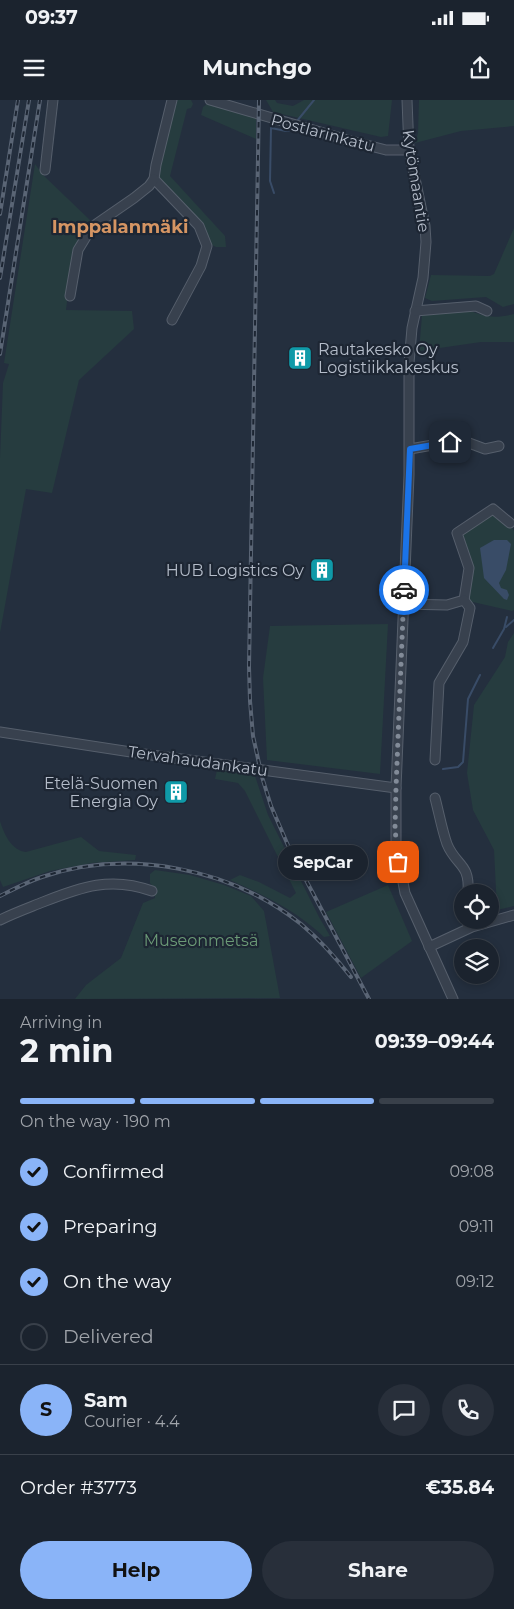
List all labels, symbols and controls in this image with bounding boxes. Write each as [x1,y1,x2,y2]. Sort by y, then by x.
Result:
text: 09:37 [25,6,78,29]
icon: menu [20,54,48,82]
text: Munchgo [202,54,312,81]
icon: share [466,54,494,82]
street label: Postlarinkatu [269,110,377,156]
street label: Kytömaantie [399,128,433,234]
district label: Imppalanmäki [52,216,188,238]
place label: Rautakesko Oy Logistiikkakeskus [318,340,459,377]
building icon: Rautakesko Oy Logistiikkakeskus [287,345,313,371]
pin [429,421,471,463]
icon: home [436,428,464,456]
building icon: HUB Logistics Oy [309,557,335,583]
place label: HUB Logistics Oy [166,561,304,580]
courier [379,565,429,615]
icon: car [390,576,418,604]
street label: Tervahaudankatu [127,742,269,780]
place label: Etelä-Suomen Energia Oy [44,774,158,811]
building icon: Etelä-Suomen Energia Oy [163,779,189,805]
pin [377,841,419,883]
callout: SepCar [278,844,368,880]
icon: bag [384,848,412,876]
text: SepCar [293,853,353,872]
map controls [454,884,499,984]
button: locate [454,884,499,929]
park label: Museonmetsä [144,931,258,950]
button: layers [454,939,499,984]
text: Arriving in [20,1013,102,1032]
text: 09:39–09:44 [375,1030,494,1053]
text: 2 min [20,1031,113,1070]
text: On the way · 190 m [20,1112,171,1131]
icon: check [20,1158,48,1186]
text: Confirmed [63,1160,164,1183]
text: 09:08 [449,1162,494,1181]
icon: check [20,1213,48,1241]
text: Preparing [63,1215,158,1238]
text: 09:11 [459,1217,494,1236]
icon: check [20,1268,48,1296]
text: On the way [63,1270,171,1293]
text: 09:12 [455,1272,494,1291]
text: Delivered [63,1325,154,1348]
button: chat [378,1384,430,1436]
button: phone [442,1384,494,1436]
text: Sam [84,1389,128,1412]
text: S [40,1398,52,1421]
text: Courier · 4.4 [84,1412,180,1431]
text: Order #3773 [20,1476,137,1499]
text: €35.84 [425,1476,494,1499]
button: Help [20,1541,252,1599]
button: Share [262,1541,494,1599]

